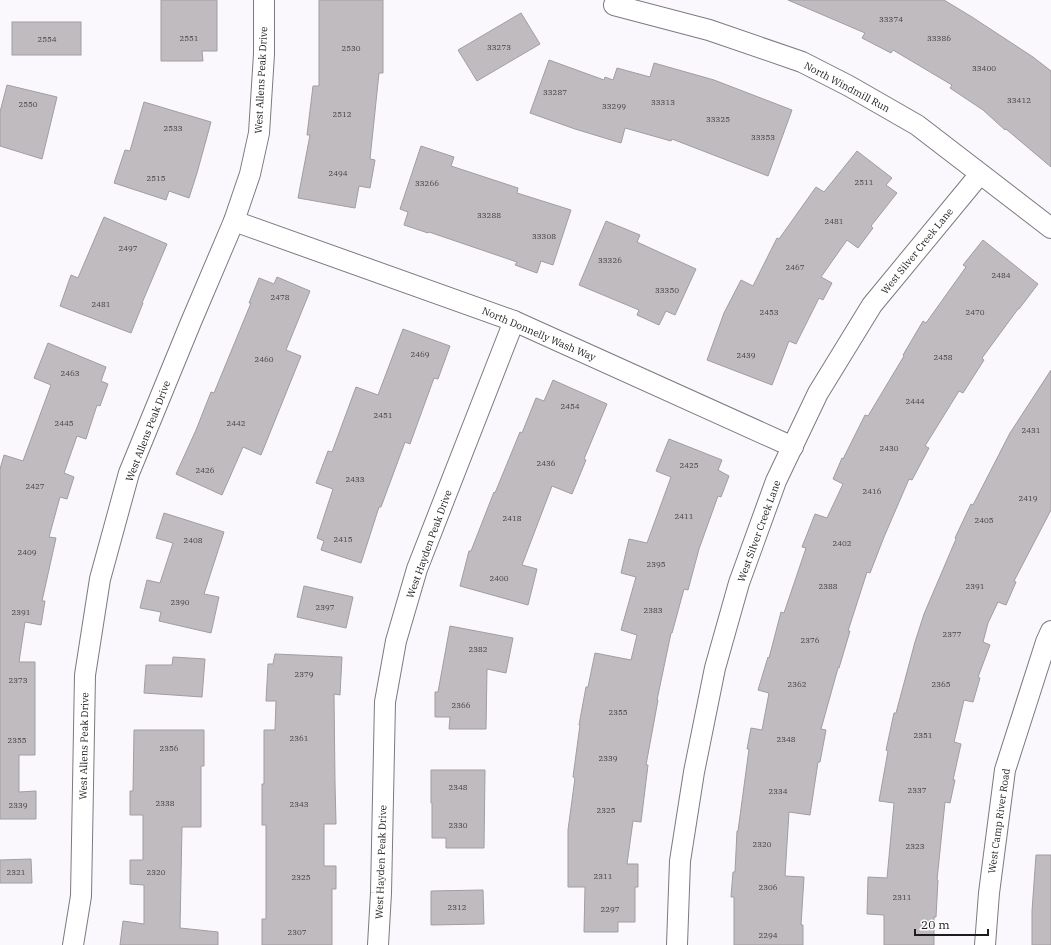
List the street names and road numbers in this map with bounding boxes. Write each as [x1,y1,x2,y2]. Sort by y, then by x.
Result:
street label: West Allens Peak Drive [252,26,270,134]
street label: North Windmill Run [802,59,893,115]
street label: West Silver Creek Lane [878,205,956,297]
street label: North Donnelly Wash Way [480,304,598,364]
street label: West Allens Peak Drive [123,379,173,483]
street label: West Silver Creek Lane [735,478,783,584]
street label: West Hayden Peak Drive [403,488,455,600]
street label: West Allens Peak Drive [77,692,91,800]
street label: West Camp River Road [985,768,1013,874]
street label: West Hayden Peak Drive [373,805,389,919]

